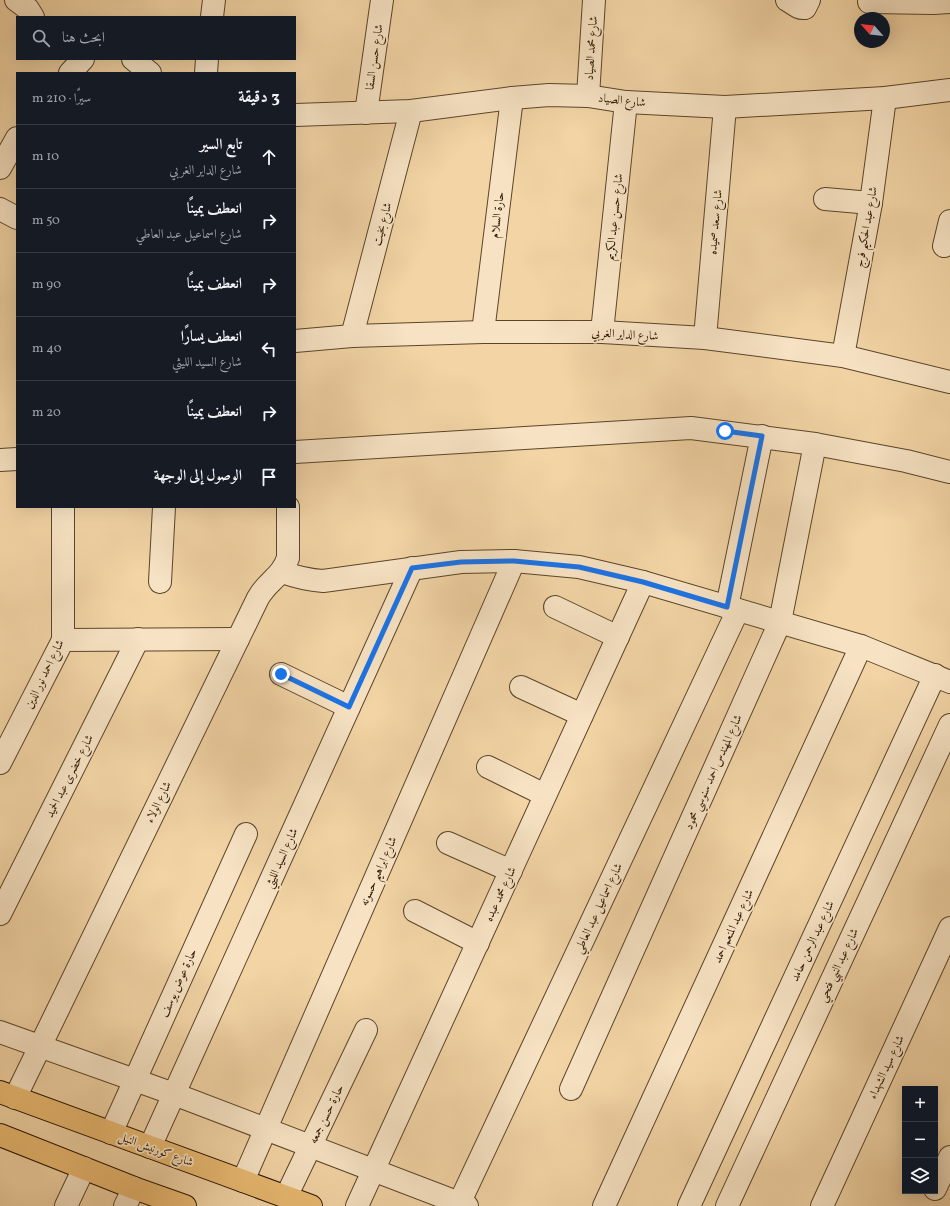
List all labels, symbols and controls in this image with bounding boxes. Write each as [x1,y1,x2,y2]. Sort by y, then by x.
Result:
north arrow [854,12,890,48]
street label: شارع محمد الصياد [582,15,604,81]
search box [16,16,296,60]
street label: شارع حسن السقا [362,23,390,91]
icon: search [30,27,52,49]
text: ابحث هنا [62,28,105,49]
text: 3 دقيقة [238,86,280,109]
text: سيرًا · 210 m [32,90,91,108]
street label: شارع الصياد [597,91,647,113]
text: تابع السير [200,135,242,156]
icon: ahead [258,146,280,168]
text: 10 m [32,148,59,166]
text: شارع الداير الغربي [169,162,242,180]
street label: شارع حسن عبد الكريم [602,173,630,262]
street label: شارع عبد الحكيم فرج [852,185,885,269]
street label: شارع سعد صميده [705,189,729,256]
street label: حارة السلام [487,191,511,240]
text: انعطف يمينًا [187,199,242,220]
street label: شارع بخيت [369,201,398,248]
icon: right [258,210,280,232]
text: 50 m [32,212,60,230]
text: شارع اسماعيل عبد العاطي [136,226,242,244]
text: انعطف يمينًا [187,274,242,295]
icon: right [258,274,280,296]
text: 90 m [32,276,61,294]
street label: شارع الداير الغربي [591,325,659,347]
text: انعطف يسارًا [181,327,242,348]
icon: left [258,338,280,360]
text: 40 m [32,340,61,358]
text: شارع السيد الليثي [172,354,242,372]
text: انعطف يمينًا [187,402,242,423]
icon: right [258,402,280,424]
text: 20 m [32,404,61,422]
route start [716,422,734,440]
text: الوصول إلى الوجهة [154,466,242,487]
icon: arrive [258,466,280,488]
street label: شارع احمد نور الدين [21,637,70,712]
route end [272,665,290,683]
street label: شارع المهندس احمد سنوسي محمود [681,712,748,833]
street label: شارع خضرى عبد الحميد [42,732,100,822]
street label: شارع الولاء [142,779,178,827]
street label: شارع السيد الليثي [261,826,305,892]
street label: شارع ابراهيم حسونه [356,834,404,910]
street label: شارع اسماعيل عبد العاطي [571,860,630,958]
street label: شارع محمد عبده [481,864,522,925]
street label: شارع عبد المنعم احمد [710,887,760,967]
street label: شارع عبد الرحمن حامد [787,898,841,985]
street label: شارع عبد النبي فتحي [815,926,866,1006]
street label: حارة عوض يوسف [157,946,201,1020]
street label: شارع سيد الشهداء [865,1033,911,1103]
street label: حارة حسن جمعه [306,1082,348,1147]
map controls [902,1086,938,1194]
button: + [902,1086,938,1122]
button: − [902,1122,938,1158]
street label: شارع كورنيش النيل [115,1129,196,1173]
button: layers [902,1158,938,1194]

